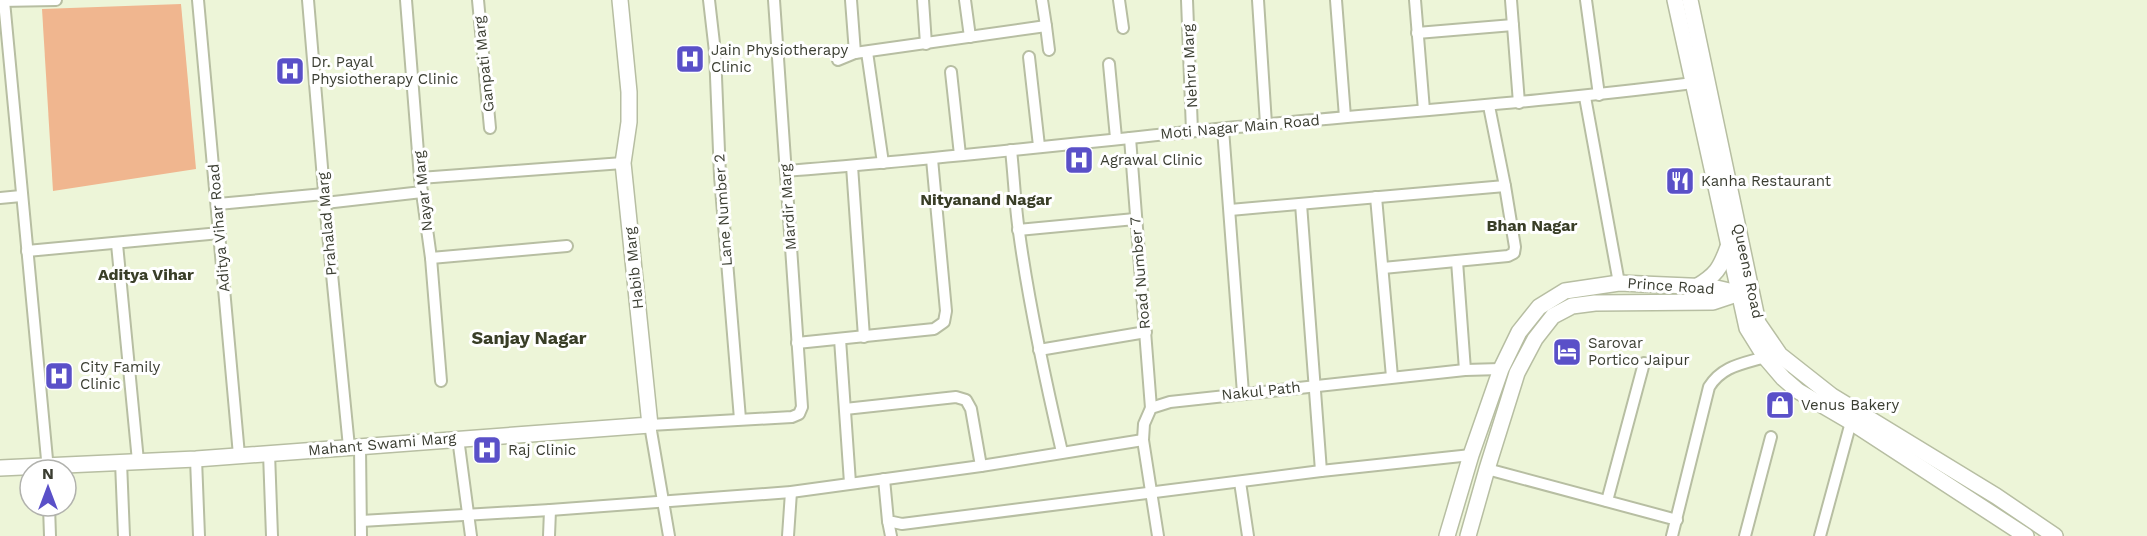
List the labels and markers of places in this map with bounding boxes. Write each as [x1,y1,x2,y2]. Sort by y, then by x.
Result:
place label: Jain Physiotherapy Clinic [711,41,848,76]
hospital icon: Jain Physiotherapy Clinic [674,43,706,75]
place label: Dr. Payal Physiotherapy Clinic [311,53,458,88]
hospital icon: Dr. Payal Physiotherapy Clinic [274,55,306,87]
hospital icon: Agrawal Clinic [1063,144,1095,176]
place label: Agrawal Clinic [1100,151,1203,169]
restaurant icon: Kanha Restaurant [1664,165,1696,197]
place label: Kanha Restaurant [1701,172,1832,190]
place label: Sarovar Portico Jaipur [1588,334,1690,369]
hotel icon: Sarovar Portico Jaipur [1551,336,1583,368]
place label: City Family Clinic [80,358,160,393]
hospital icon: City Family Clinic [43,360,75,392]
shop icon: Venus Bakery [1764,389,1796,421]
place label: Venus Bakery [1801,396,1900,414]
hospital icon: Raj Clinic [471,434,503,466]
place label: Raj Clinic [508,441,576,459]

